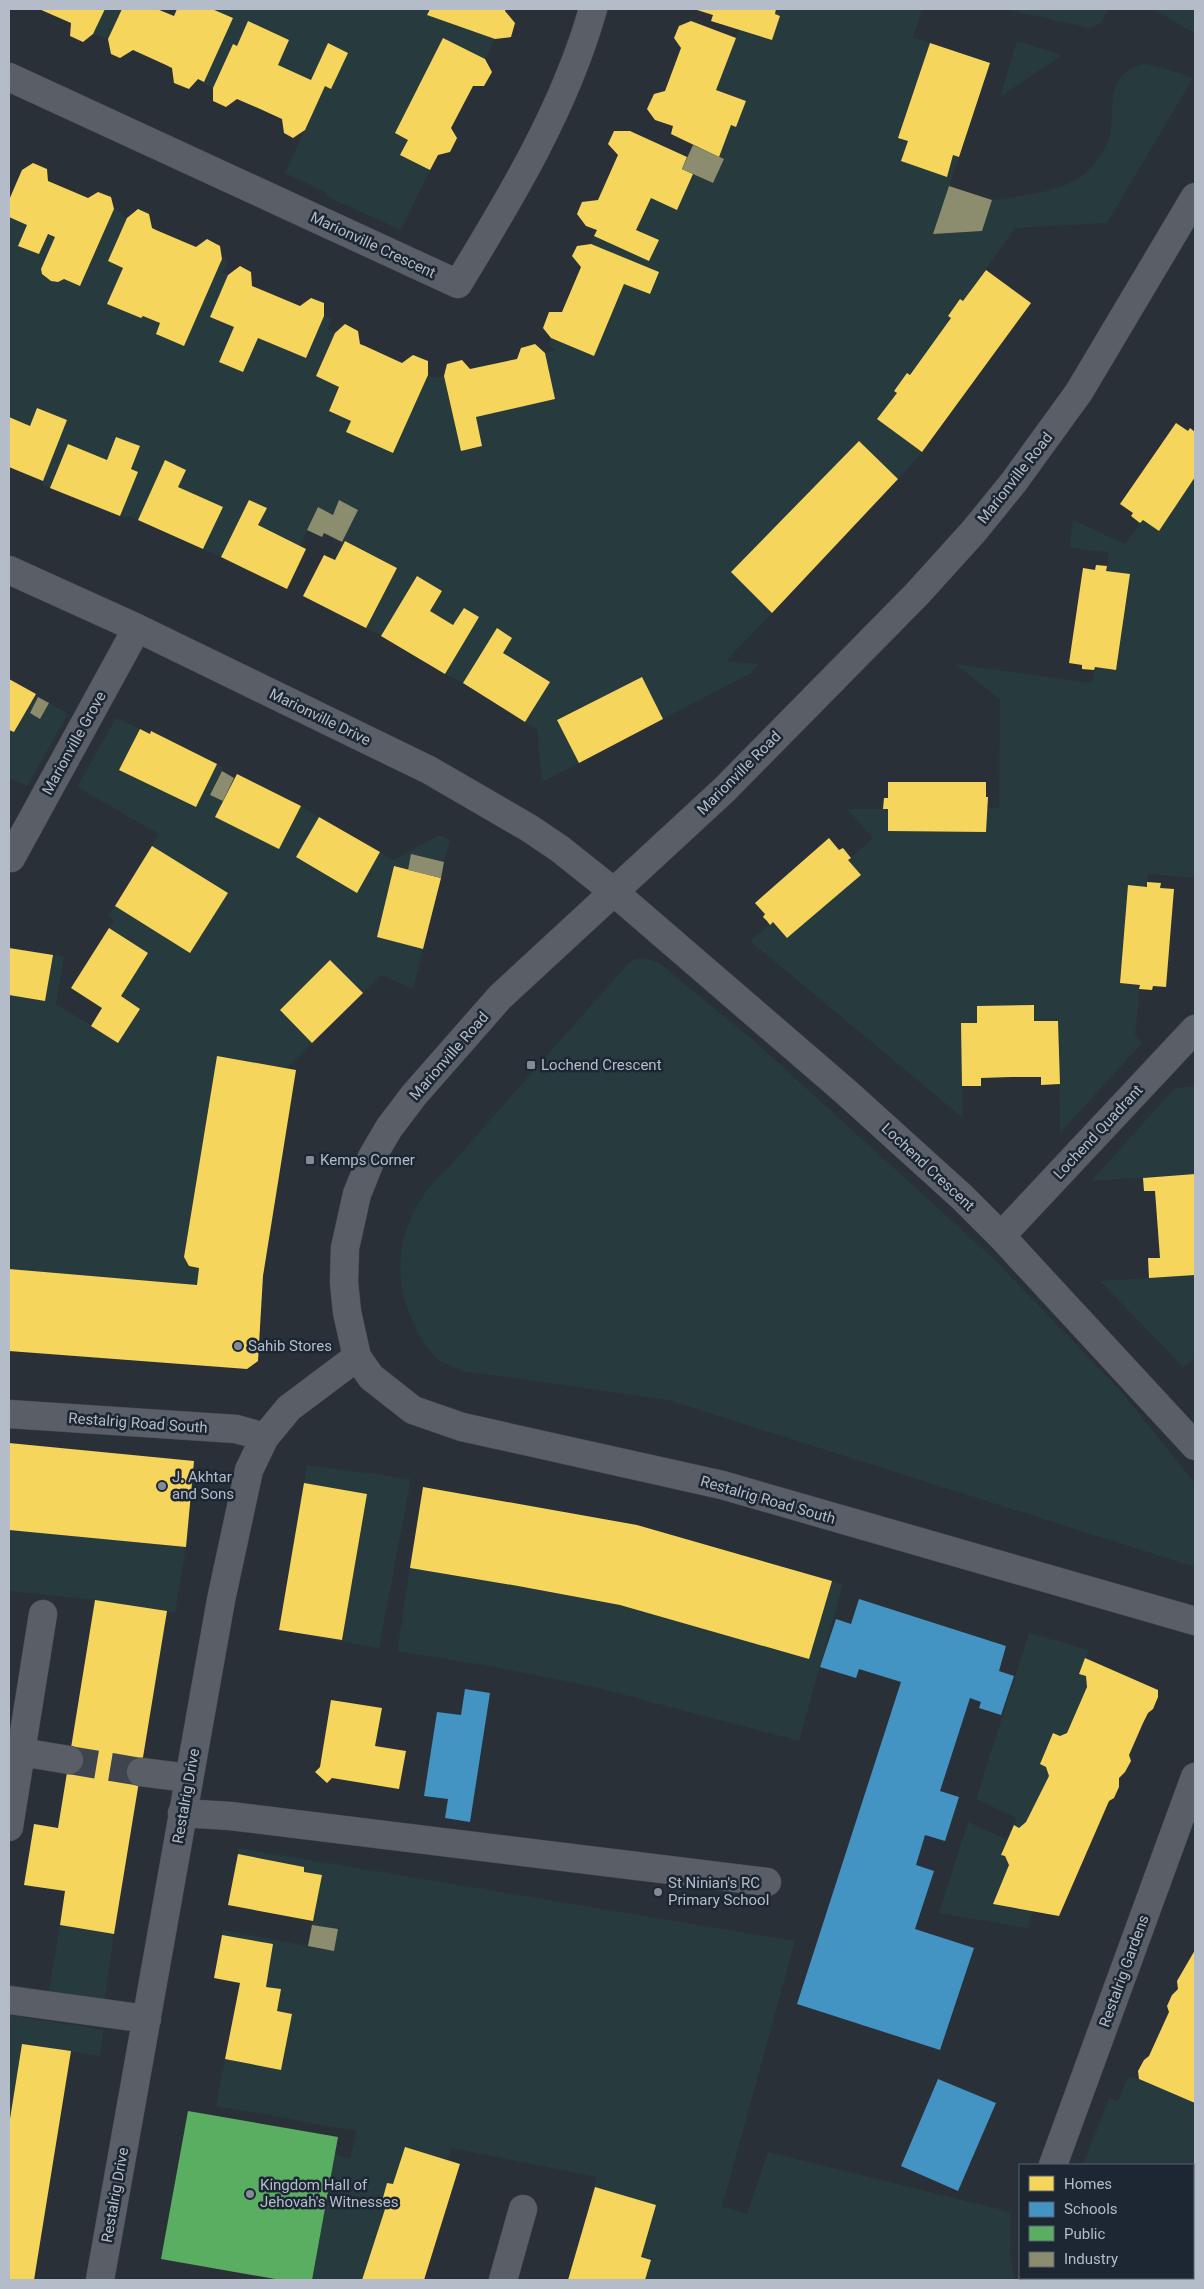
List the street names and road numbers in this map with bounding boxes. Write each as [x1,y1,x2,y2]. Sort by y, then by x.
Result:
street label: Marionville Crescent [308,208,439,282]
street label: Marionville Road [974,429,1056,527]
street label: Marionville Drive [266,685,374,749]
street label: Marionville Grove [38,688,110,798]
street label: Marionville Road [693,727,785,819]
street label: Marionville Road [406,1008,492,1104]
street label: Lochend Quadrant [1050,1081,1146,1183]
street label: Lochend Crescent [878,1119,978,1215]
street label: Restalrig Road South [68,1409,208,1437]
street label: Restalrig Road South [698,1472,838,1528]
street label: Restalrig Drive [169,1747,203,1845]
street label: Restalrig Gardens [1095,1912,1153,2030]
street label: Restalrig Drive [98,2146,132,2244]

